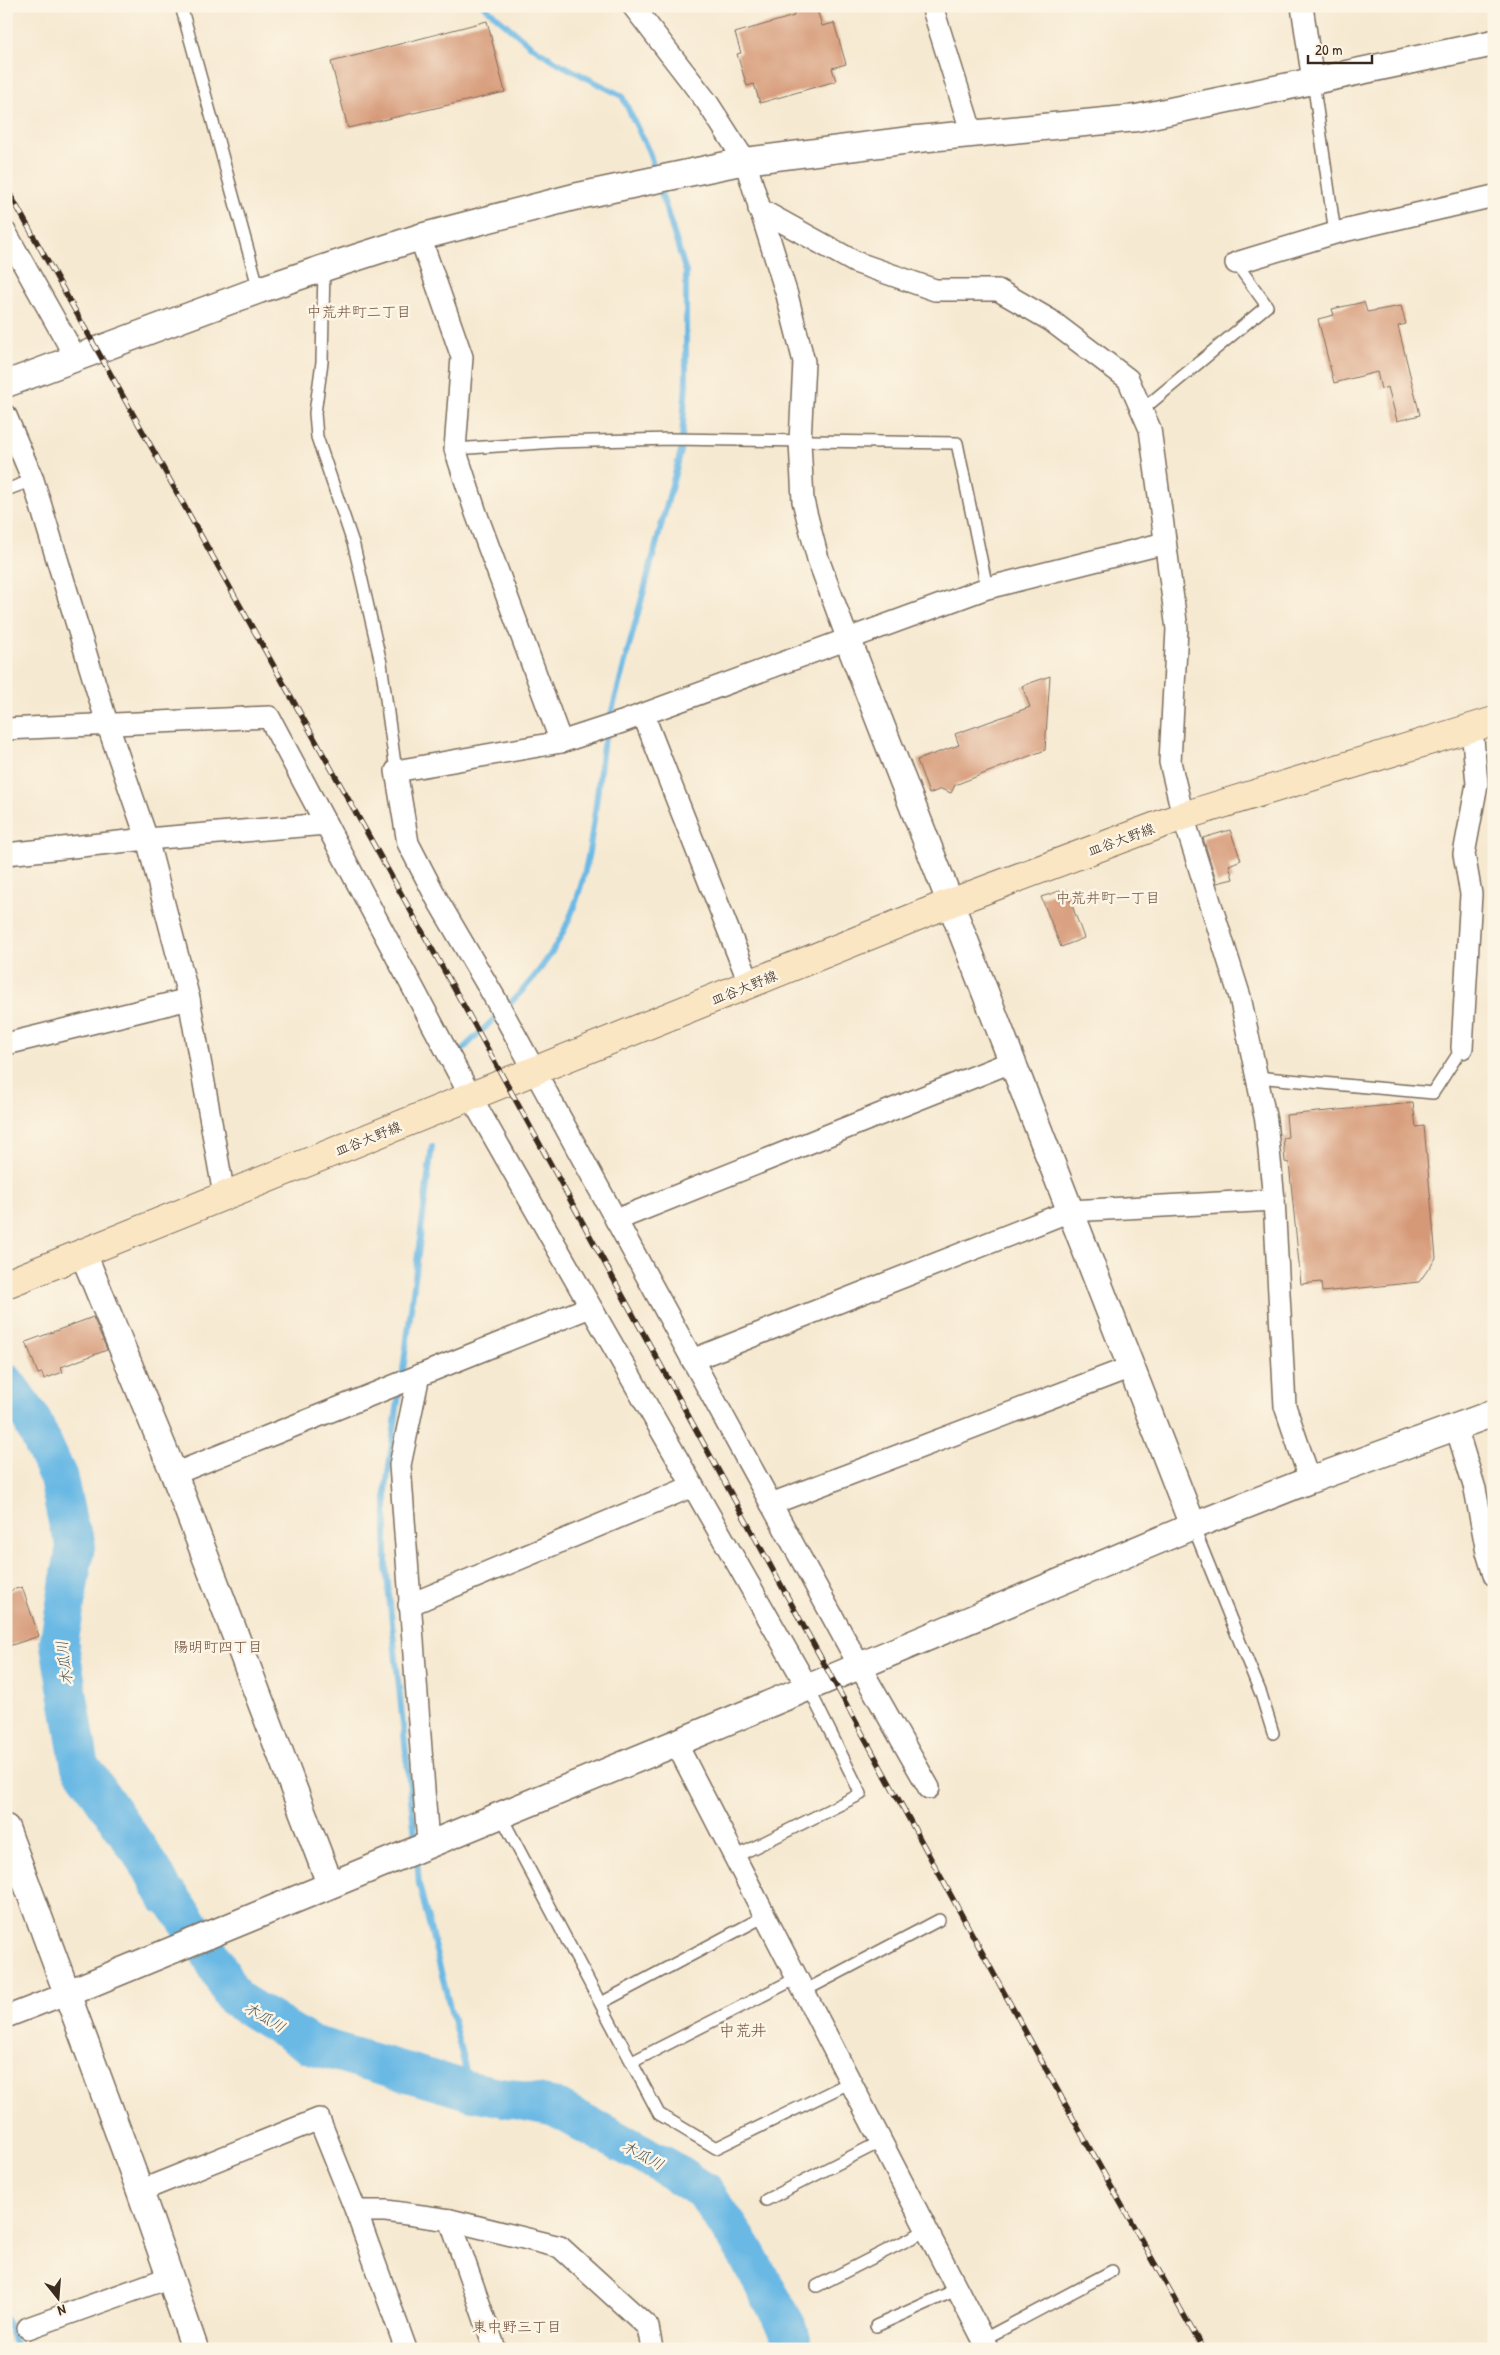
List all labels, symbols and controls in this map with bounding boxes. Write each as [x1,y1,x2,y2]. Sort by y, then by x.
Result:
scale bar [1308,32,1371,64]
text: 20 m [1315,39,1342,60]
district label: 中荒井町二丁目 [306,301,412,322]
street label: 皿谷大野線 [1085,818,1157,860]
district label: 中荒井町一丁目 [1055,887,1161,908]
street label: 皿谷大野線 [708,965,780,1009]
street label: 皿谷大野線 [332,1116,404,1160]
district label: 陽明町四丁目 [173,1636,263,1657]
water label: 木瓜川 [51,1639,77,1687]
water label: 木瓜川 [240,1996,290,2038]
district label: 中荒井 [719,2019,767,2041]
water label: 木瓜川 [618,2135,668,2175]
north arrow [32,2272,82,2322]
text: N [55,2301,68,2321]
district label: 東中野三丁目 [472,2316,562,2337]

